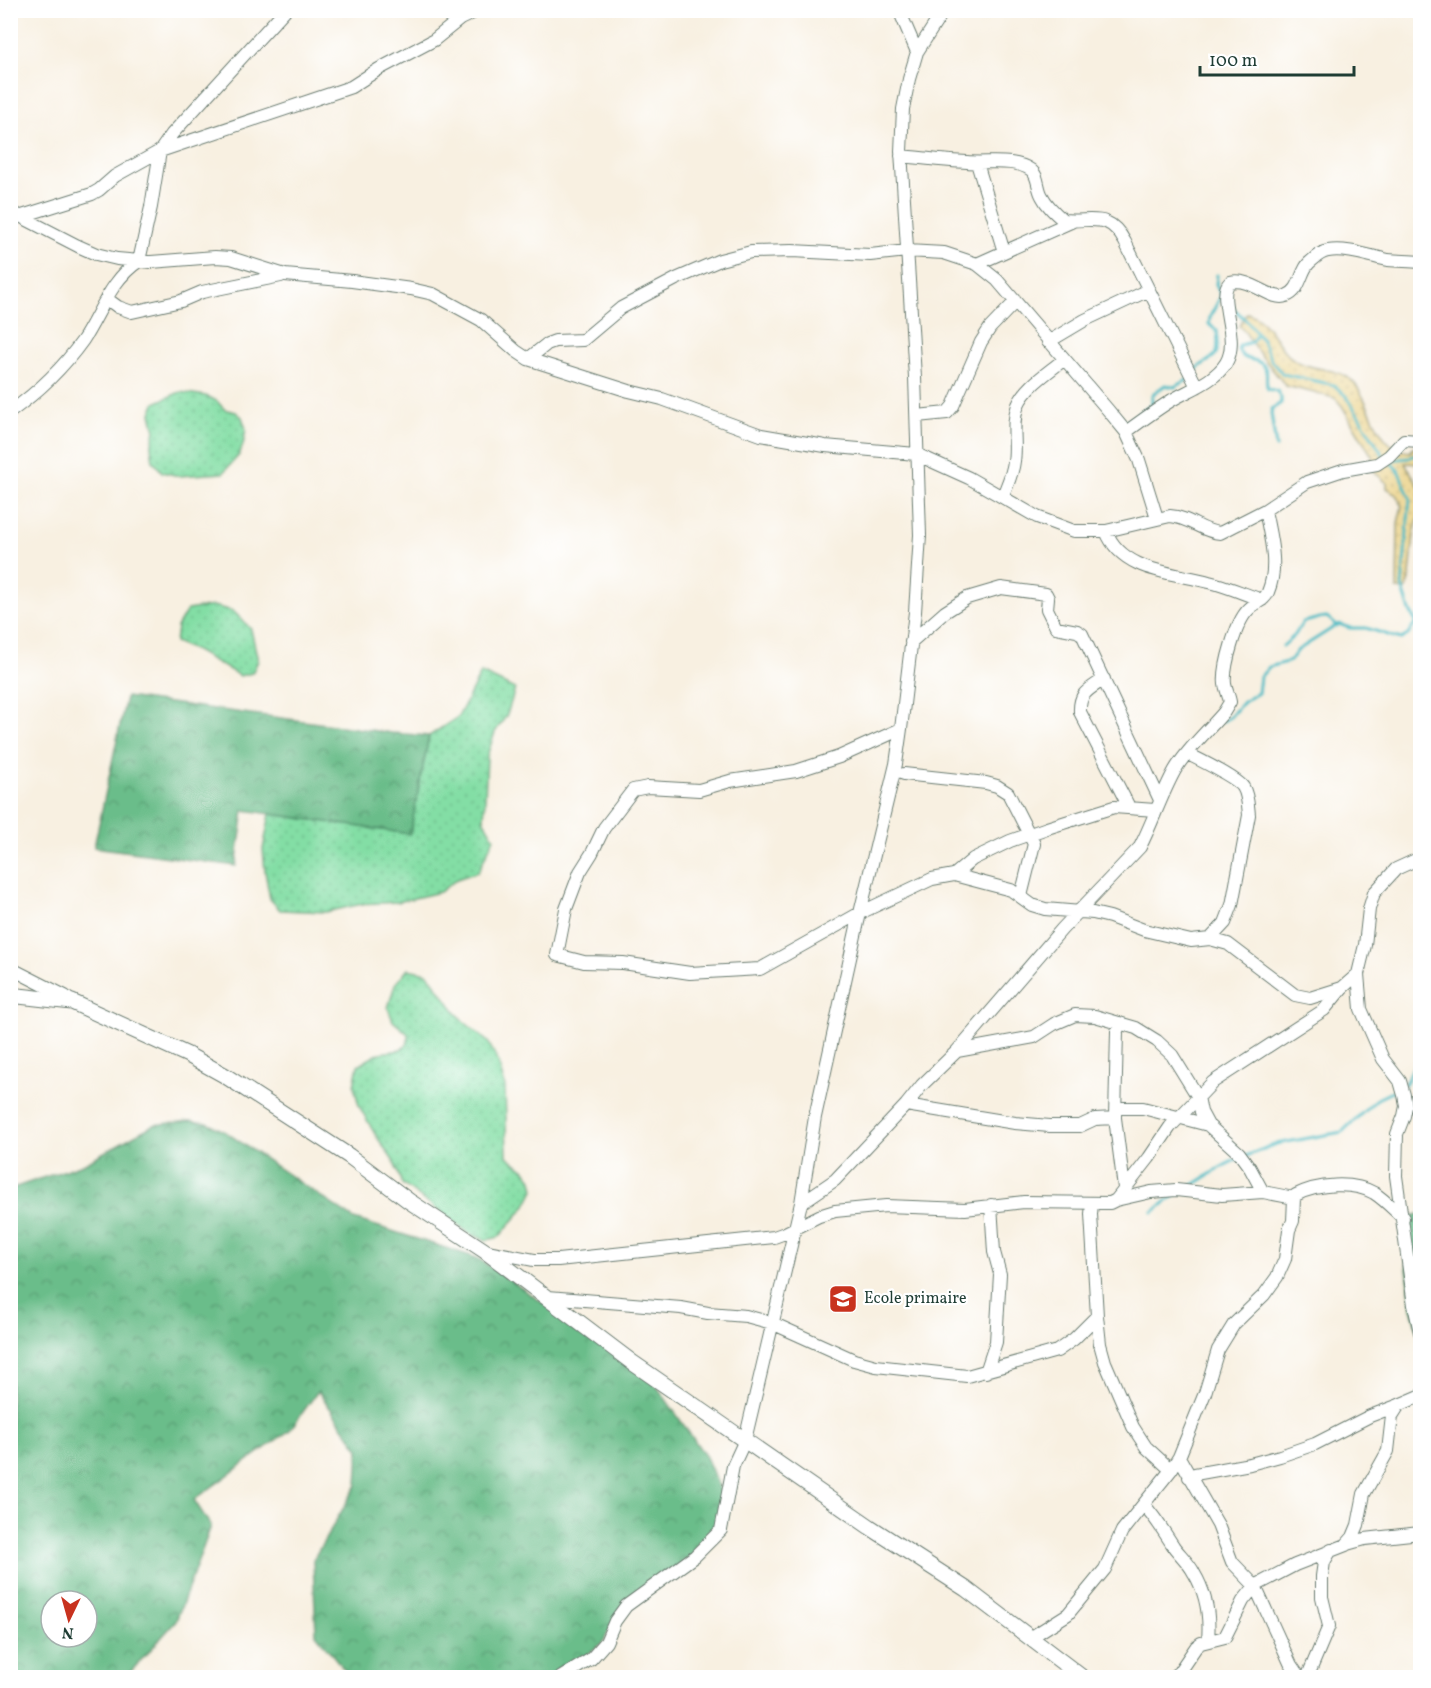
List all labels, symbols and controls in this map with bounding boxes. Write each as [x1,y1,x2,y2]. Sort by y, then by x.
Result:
scale bar [1200,39,1354,77]
text: 100 m [1209,49,1258,74]
school or university icon: Ecole primaire [827,1283,859,1315]
place label: Ecole primaire [864,1288,967,1310]
north arrow [39,1589,99,1649]
text: N [61,1620,75,1643]

